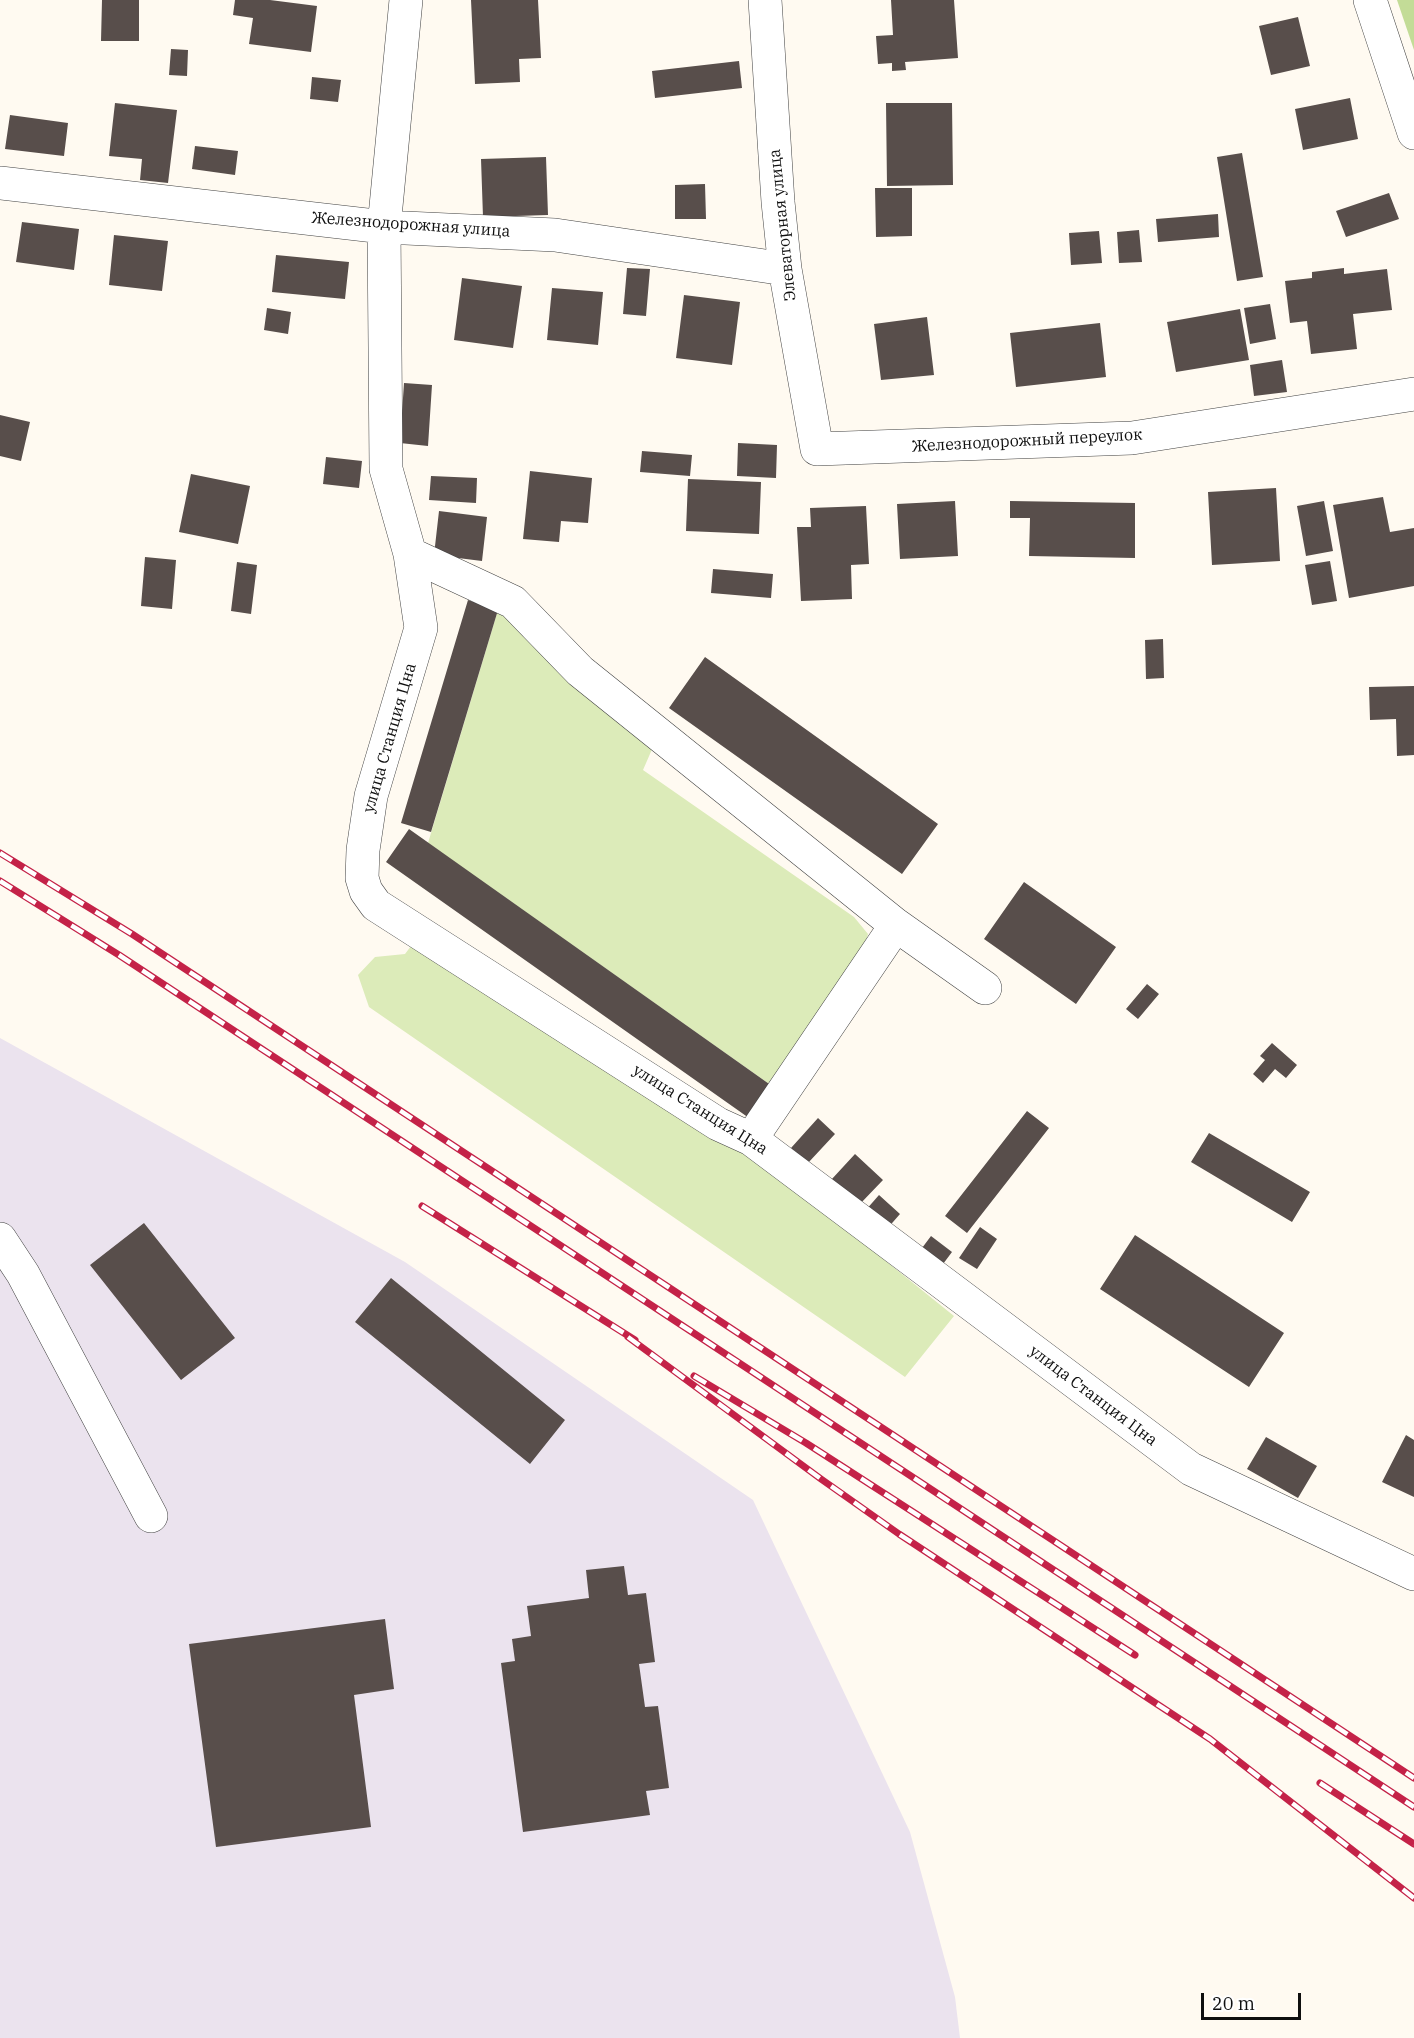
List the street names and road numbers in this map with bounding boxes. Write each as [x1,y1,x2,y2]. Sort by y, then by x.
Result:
street label: Элеваторная улица [765,148,801,302]
street label: Железнодорожная улица [311,208,511,242]
street label: Железнодорожный переулок [911,425,1143,457]
street label: улица Станция Цна [359,661,421,815]
street label: улица Станция Цна [629,1061,771,1159]
street label: улица Станция Цна [1025,1342,1161,1450]

